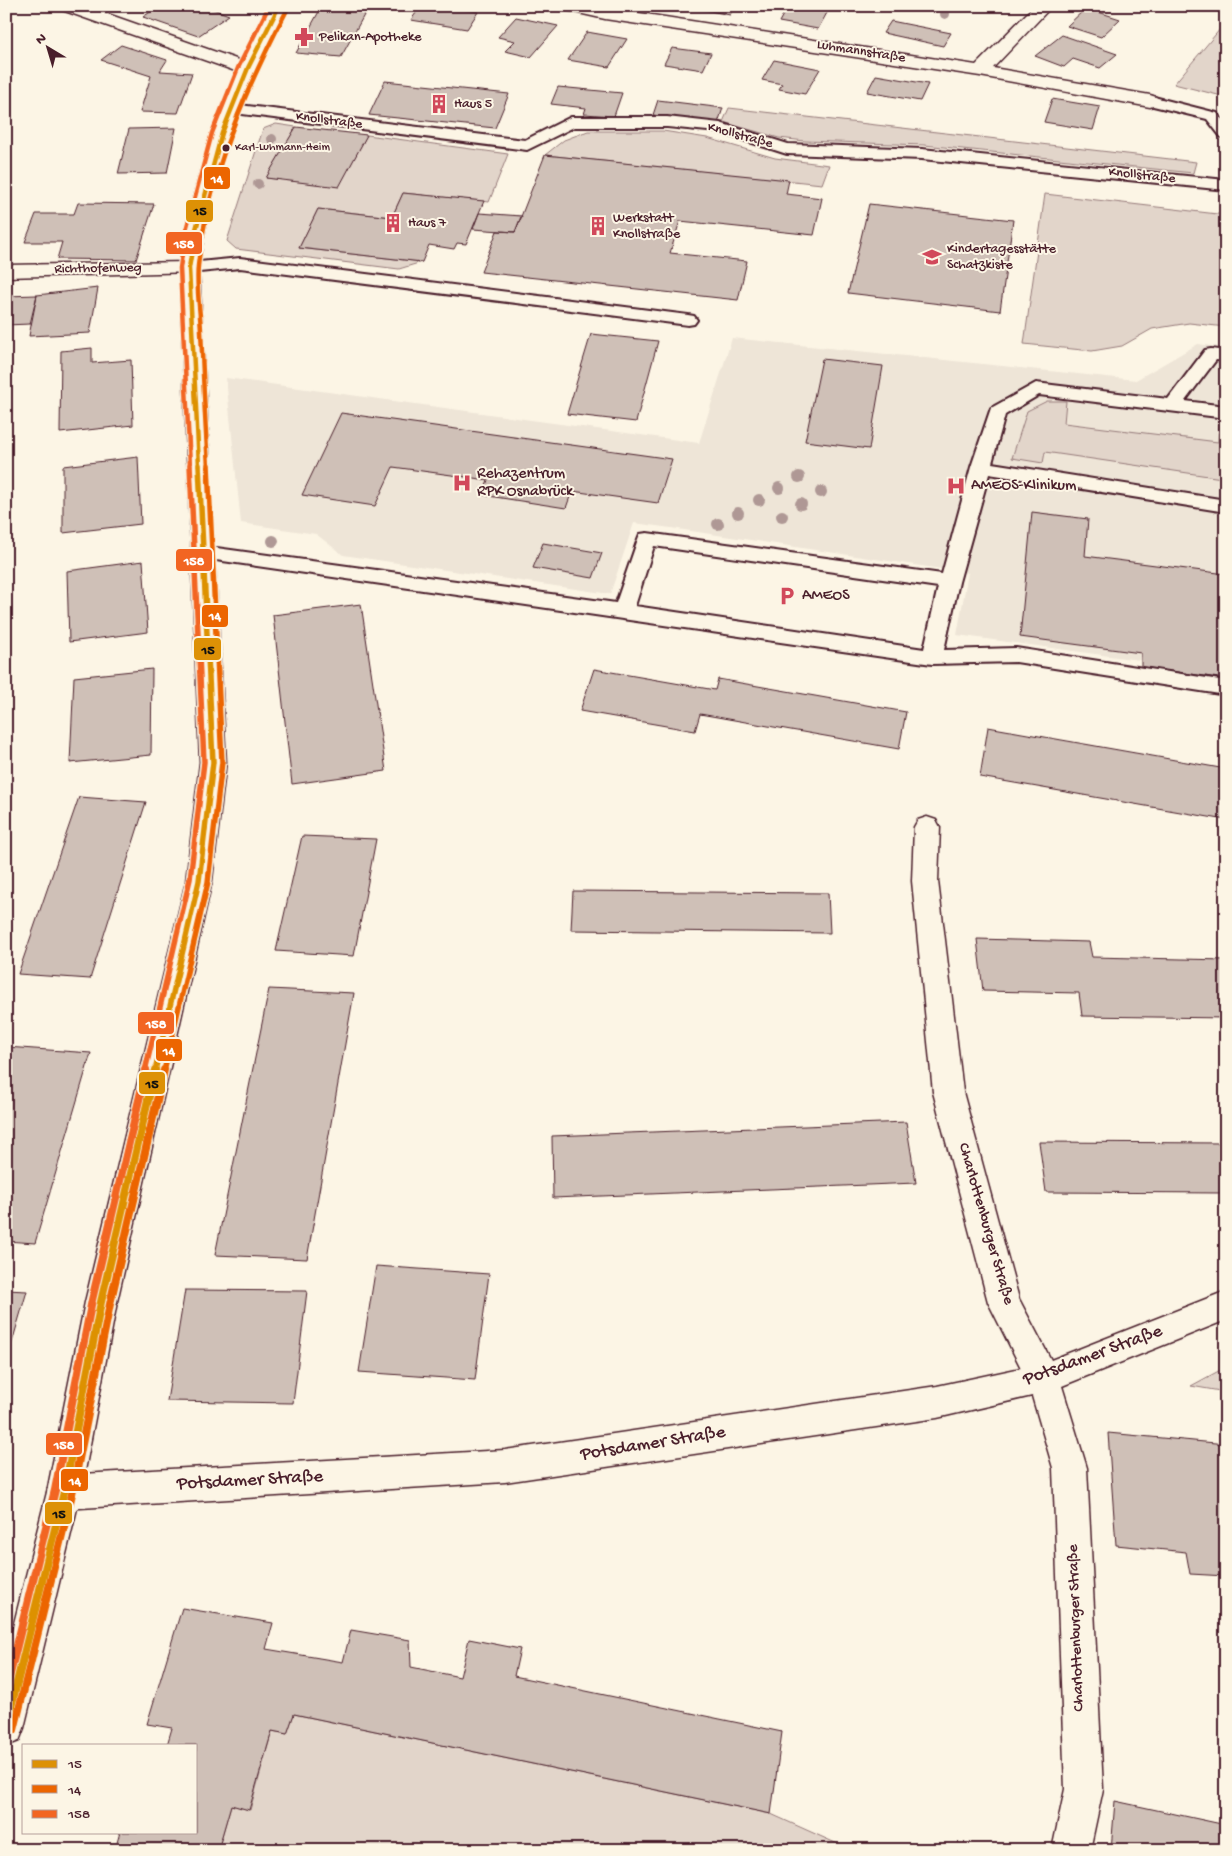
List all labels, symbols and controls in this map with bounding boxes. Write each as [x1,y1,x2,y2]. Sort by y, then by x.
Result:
north arrow [22,22,72,72]
pharmacy icon: Pelikan-Apotheke [293,26,315,48]
place label: Pelikan-Apotheke [318,29,422,46]
text: N [33,30,50,49]
street label: Luhmannstraße [815,37,907,68]
building icon: Haus 5 [428,93,450,115]
place label: Haus 5 [454,96,492,113]
street label: Knollstraße [295,108,364,134]
street label: Knollstraße [705,119,775,153]
place label: Karl-Luhmann-Heim [235,141,330,155]
marker: Karl-Luhmann-Heim [221,143,231,153]
street label: Knollstraße [1108,164,1177,188]
line badge: 14 [203,166,231,190]
text: 14 [210,172,224,189]
line badge: 15 [185,199,214,223]
text: 15 [192,204,207,221]
place label: Werkstatt Knollstraße [613,210,681,243]
building icon: Haus 7 [382,212,404,234]
place label: Haus 7 [408,215,447,232]
building icon: Werkstatt Knollstraße [587,215,609,237]
line badge: 158 [165,231,203,255]
text: 158 [173,237,195,254]
place label: Kindertagesstätte Schatzkiste [947,241,1057,274]
school or university icon: Kindertagesstätte Schatzkiste [921,246,943,268]
street label: Richthofenweg [54,260,142,278]
place label: Rehazentrum RPK Osnabrück [477,465,575,502]
hospital icon: Rehazentrum RPK Osnabrück [451,472,473,494]
hospital icon: AMEOS-Klinikum [945,475,967,497]
place label: AMEOS-Klinikum [971,477,1077,496]
line badge: 158 [175,548,213,572]
text: 158 [183,554,205,571]
parking icon: AMEOS [776,585,798,607]
place label: AMEOS [802,587,850,606]
line badge: 14 [201,604,229,628]
text: 14 [208,609,222,626]
line badge: 15 [193,637,222,661]
text: 15 [200,643,215,660]
line badge: 158 [137,1011,175,1035]
text: 158 [145,1017,167,1034]
line badge: 14 [155,1038,183,1062]
text: 14 [162,1044,176,1061]
line badge: 15 [138,1071,166,1095]
text: 15 [144,1077,159,1094]
street label: Charlottenburger Straße [953,1141,1017,1308]
street label: Potsdamer Straße [1019,1320,1166,1392]
street label: Potsdamer Straße [578,1421,727,1467]
line badge: 158 [45,1432,83,1456]
text: 158 [53,1438,75,1455]
street label: Potsdamer Straße [175,1466,324,1496]
line badge: 14 [60,1468,89,1492]
text: 14 [68,1474,82,1491]
line badge: 15 [44,1501,73,1525]
text: 15 [51,1507,66,1524]
street label: Charlottenburger Straße [1065,1543,1089,1712]
legend [22,1744,198,1834]
text: 15 [67,1756,82,1774]
text: 14 [67,1782,81,1800]
text: 158 [67,1806,90,1824]

